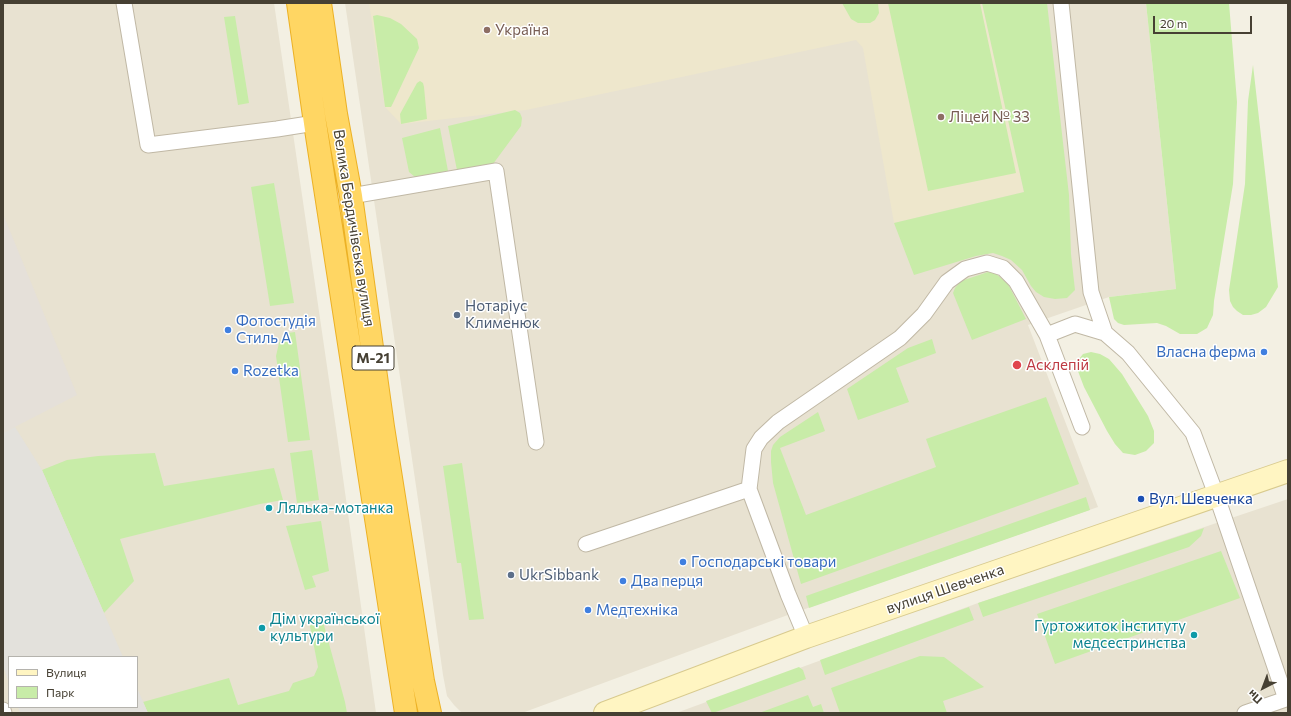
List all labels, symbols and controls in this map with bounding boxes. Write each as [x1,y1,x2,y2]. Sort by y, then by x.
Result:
scale bar [1155,8,1254,34]
text: 20 m [1160,16,1187,30]
place label: Україна [495,21,549,39]
marker: Україна [482,25,492,35]
place label: Ліцей № 33 [949,108,1030,126]
marker: Ліцей № 33 [936,112,946,122]
street label: Велика Бердичівська вулиця [329,128,379,328]
place label: Нотаріус Клименюк [465,297,540,332]
marker: Нотаріус Клименюк [452,310,462,320]
place label: Фотостудія Стиль А [236,312,316,347]
marker: Фотостудія Стиль А [223,325,233,335]
place label: Власна ферма [1156,343,1256,361]
road number: М-21 [352,346,394,370]
marker: Власна ферма [1259,347,1269,357]
place label: Асклепій [1026,356,1089,374]
marker: Асклепій [1011,359,1023,371]
place label: Rozetka [243,362,299,380]
marker: Rozetka [230,366,240,376]
place label: Вул. Шевченка [1149,490,1253,508]
marker: Вул. Шевченка [1136,494,1146,504]
place label: Лялька-мотанка [277,499,393,517]
marker: Лялька-мотанка [264,503,274,513]
place label: Господарські товари [691,553,836,571]
marker: Господарські товари [678,557,688,567]
street label: вулиця Шевченка [884,560,1006,618]
place label: UkrSibbank [519,566,599,584]
marker: UkrSibbank [506,570,516,580]
place label: Два перця [631,572,703,590]
marker: Два перця [618,576,628,586]
place label: Медтехніка [596,601,678,619]
marker: Медтехніка [583,605,593,615]
place label: Дім української культури [270,610,380,645]
place label: Гуртожиток інституту медсестринства [1034,617,1186,652]
marker: Дім української культури [257,623,267,633]
marker: Гуртожиток інституту медсестринства [1189,630,1199,640]
legend [8,656,138,708]
text: Вулиця [46,665,87,679]
north arrow [1243,668,1283,708]
text: Парк [46,685,75,699]
text: Пн [1245,688,1264,707]

